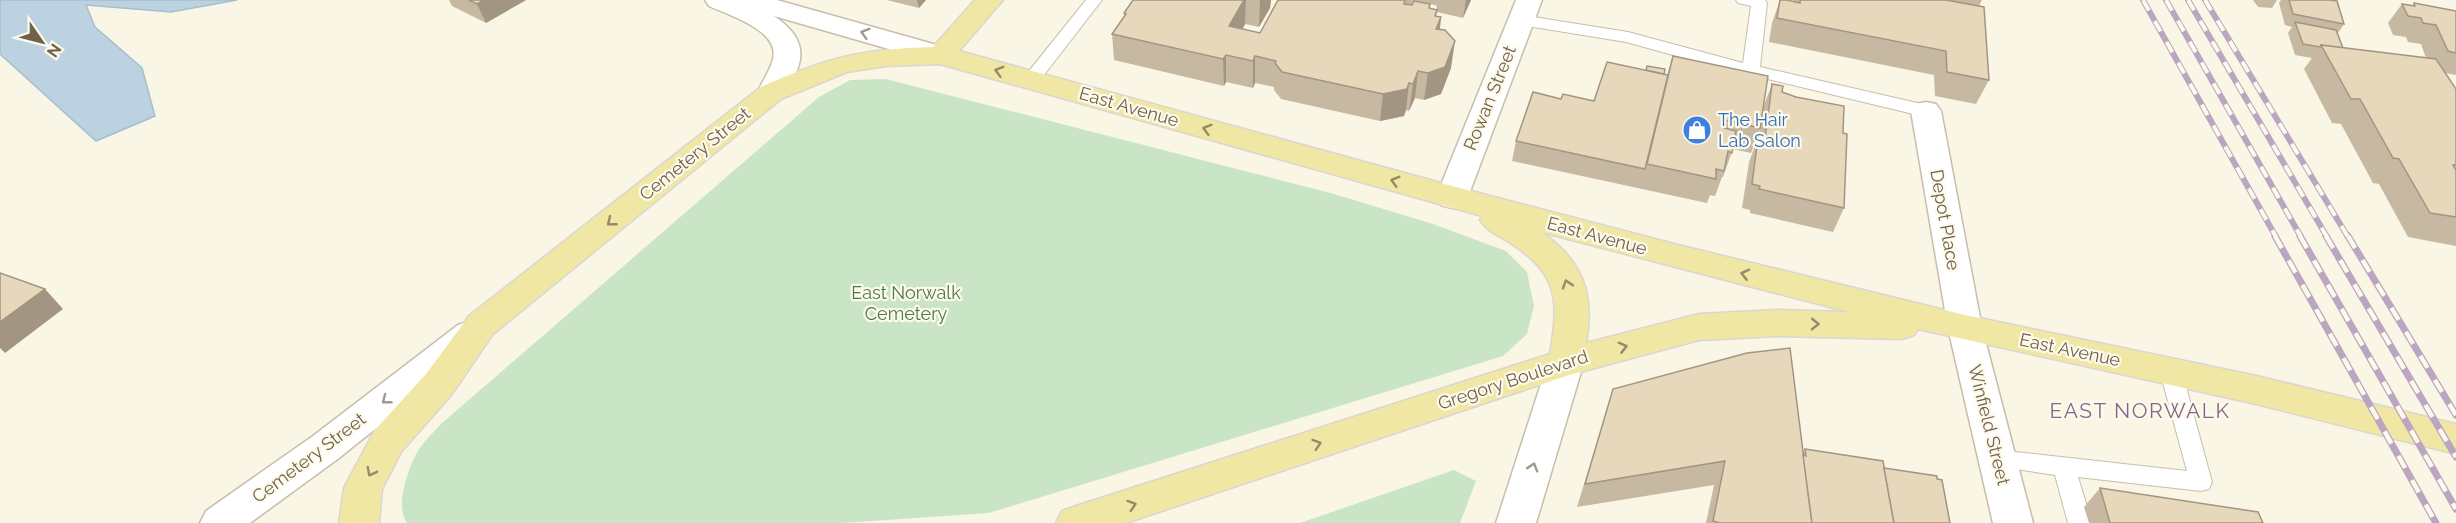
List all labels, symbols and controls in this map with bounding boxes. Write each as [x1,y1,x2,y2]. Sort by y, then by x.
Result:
north arrow [12,12,72,72]
one-way arrow [860,28,870,40]
text: N [43,40,65,61]
street label: Rowan Street [1459,42,1520,153]
one-way arrow [994,66,1005,78]
street label: East Avenue [1077,82,1182,131]
street label: Cemetery Street [635,103,754,205]
place label: The Hair Lab Salon [1718,109,1801,151]
shop icon: The Hair Lab Salon [1681,114,1713,146]
one-way arrow [1202,124,1213,136]
street label: Depot Place [1926,168,1965,272]
one-way arrow [1390,176,1401,188]
street label: East Avenue [1545,212,1650,259]
one-way arrow [607,215,618,226]
one-way arrow [1740,268,1750,281]
one-way arrow [1562,279,1574,290]
park label: East Norwalk Cemetery [851,282,961,324]
one-way arrow [1811,318,1820,331]
street label: East Avenue [2018,329,2123,371]
one-way arrow [1617,342,1628,354]
street label: Gregory Boulevard [1435,345,1591,414]
street label: Winfield Street [1964,362,2015,487]
one-way arrow [382,393,393,404]
district label: EAST NORWALK [2050,398,2230,423]
street label: Cemetery Street [248,408,370,507]
one-way arrow [1311,439,1322,451]
one-way arrow [1526,462,1538,473]
one-way arrow [367,466,378,476]
one-way arrow [1126,499,1137,512]

